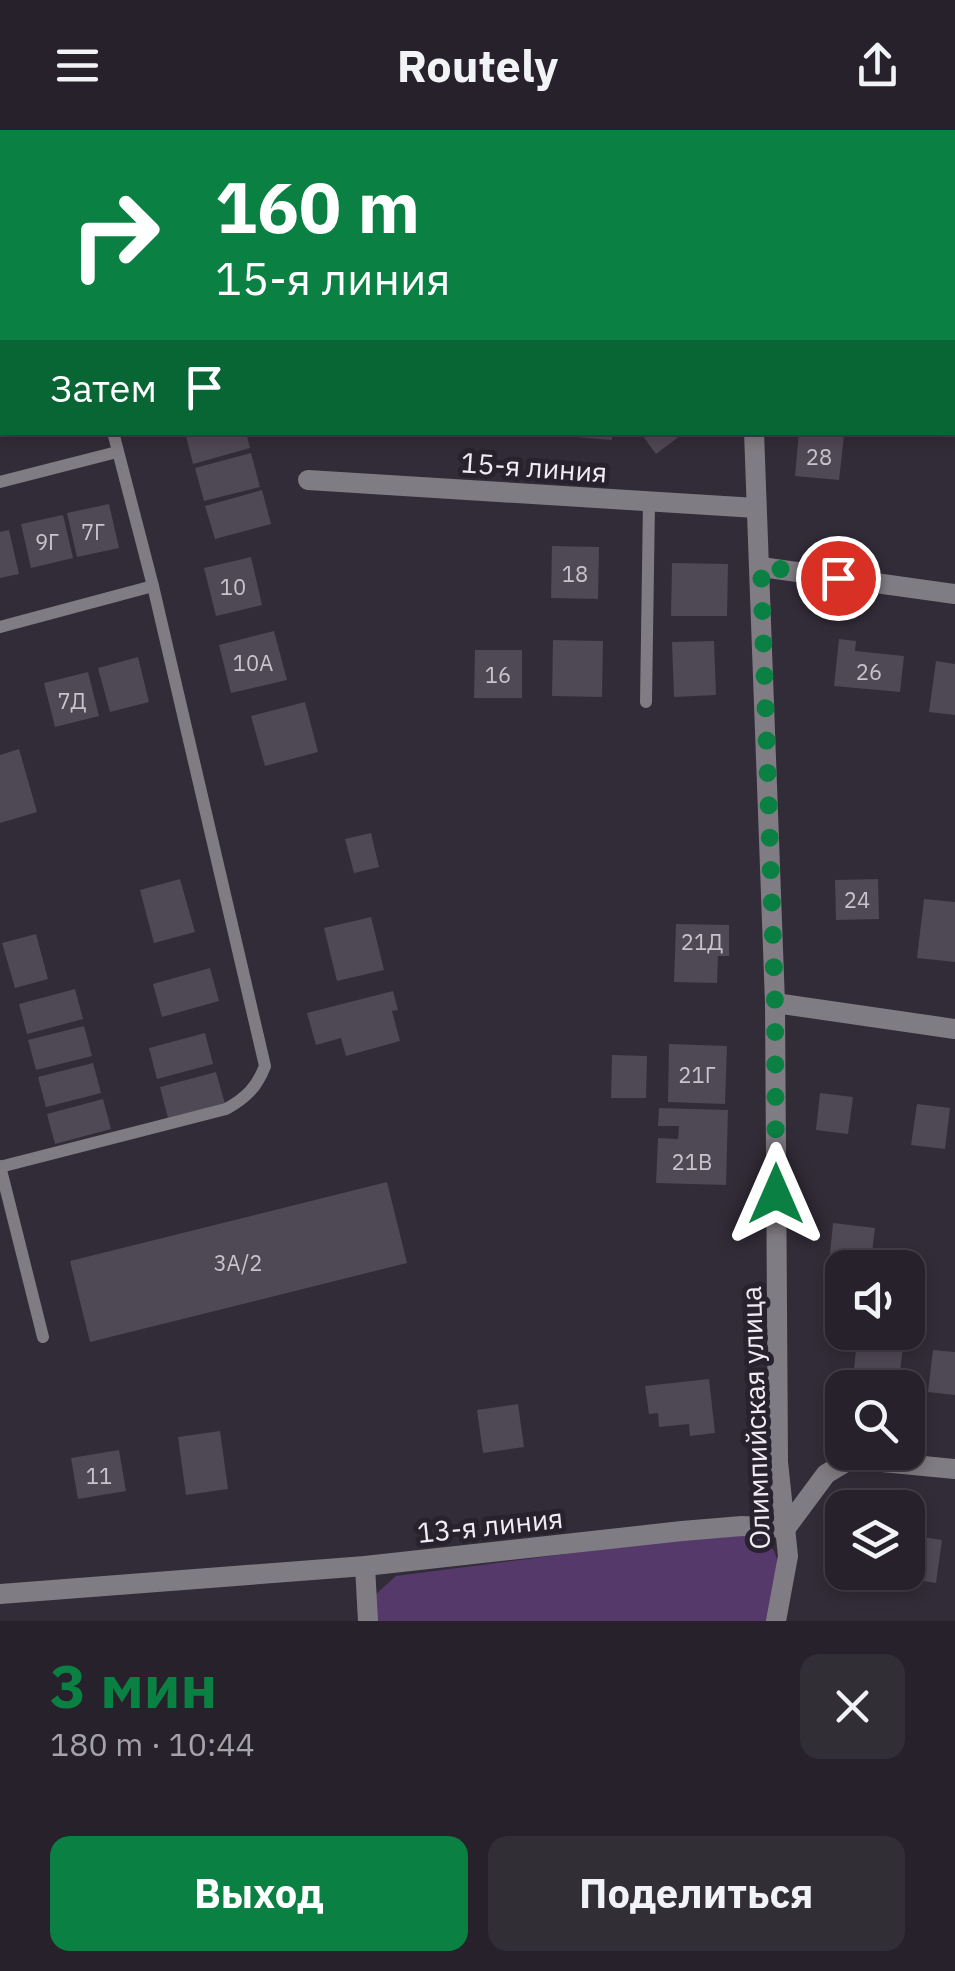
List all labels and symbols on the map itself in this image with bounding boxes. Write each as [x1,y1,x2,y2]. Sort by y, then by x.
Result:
house number: 28 [806,442,832,471]
street label: 15-я линия [460,443,608,491]
house number: 7Г [81,517,105,546]
house number: 9Г [35,527,59,556]
pin [796,536,881,621]
house number: 18 [562,559,588,588]
house number: 10 [220,572,246,601]
house number: 10А [233,648,273,677]
house number: 26 [856,657,882,686]
house number: 16 [485,660,511,689]
house number: 7Д [57,686,87,715]
house number: 24 [844,885,870,914]
house number: 21Д [681,927,723,956]
house number: 21Г [678,1060,716,1089]
position arrow [724,1142,828,1246]
house number: 21В [672,1147,712,1176]
house number: 3А/2 [213,1248,263,1277]
street label: Олимпийская улица [732,1286,778,1550]
house number: 11 [86,1461,112,1490]
street label: 13-я линия [415,1499,565,1551]

